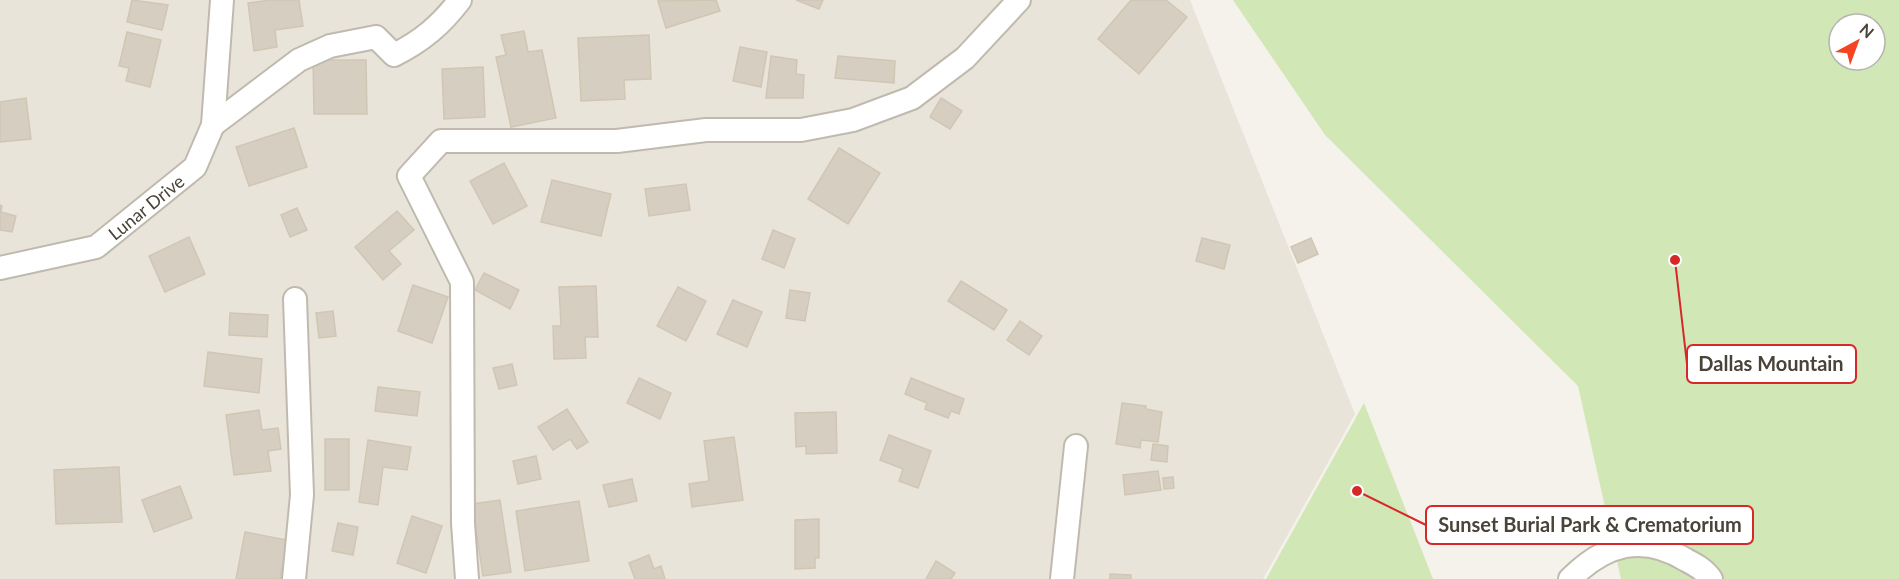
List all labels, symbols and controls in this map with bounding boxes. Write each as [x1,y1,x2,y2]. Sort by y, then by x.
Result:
north arrow [1827,12,1887,72]
text: N [1856,19,1878,42]
street label: Lunar Drive [104,170,188,244]
callout: Dallas Mountain [1687,345,1856,383]
text: Dallas Mountain [1698,351,1844,375]
callout: Sunset Burial Park & Crematorium [1426,506,1753,544]
text: Sunset Burial Park & Crematorium [1438,512,1742,536]

